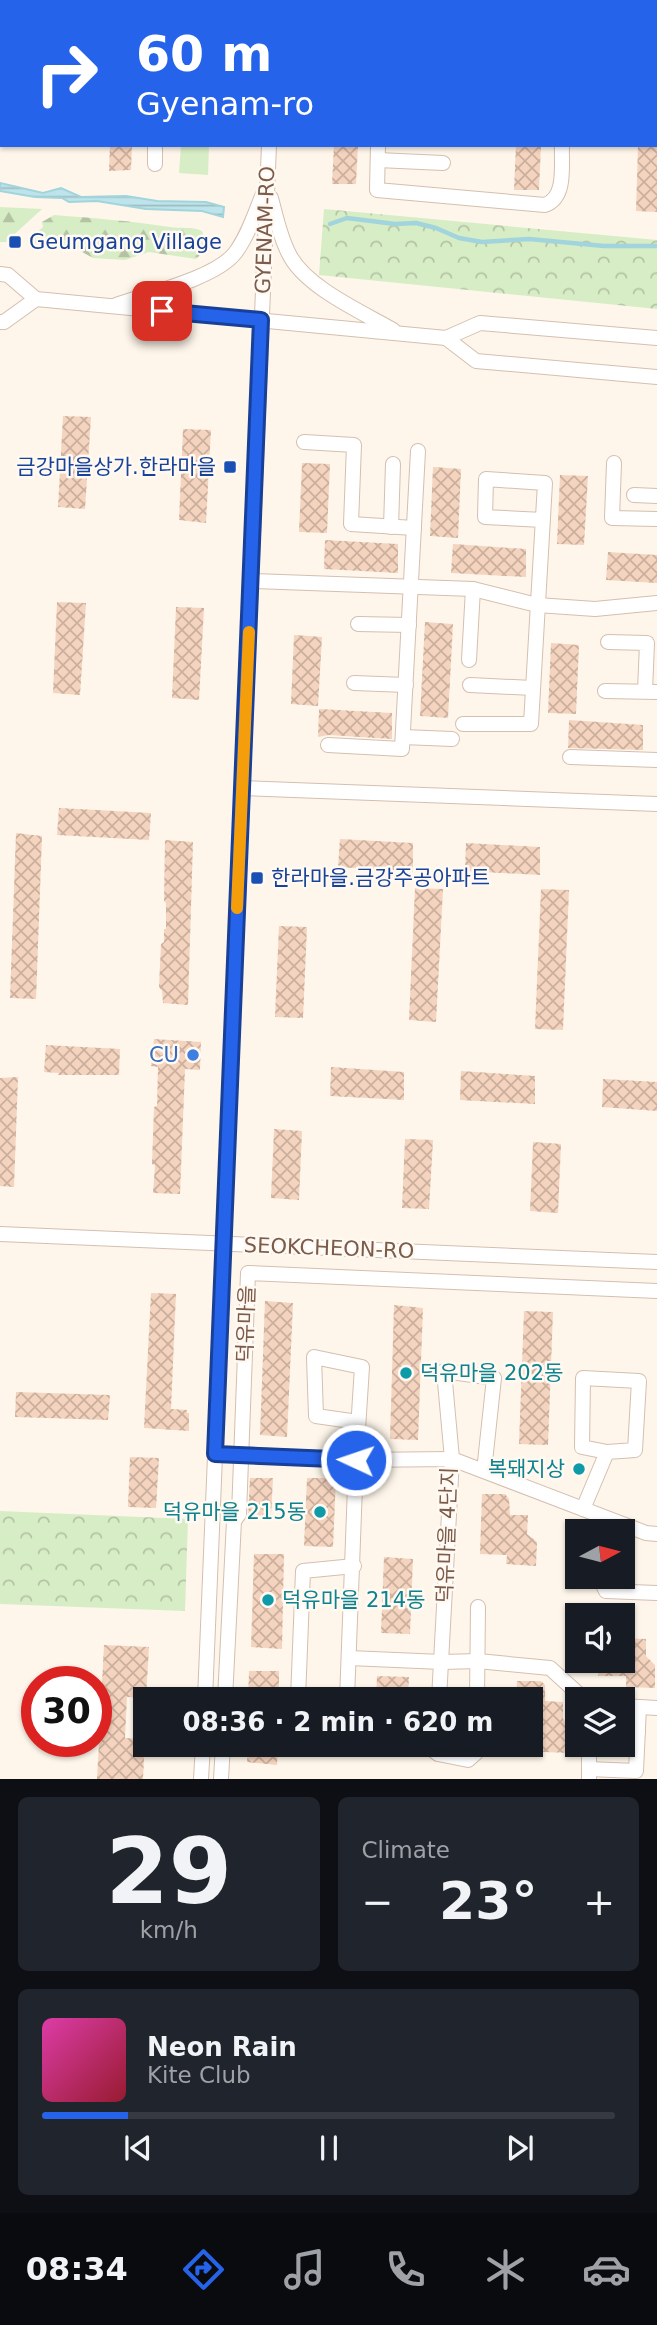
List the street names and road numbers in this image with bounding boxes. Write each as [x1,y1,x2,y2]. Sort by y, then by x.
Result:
street label: GYENAM-RO [251,166,279,294]
street label: SEOKCHEON-RO [243,1233,415,1263]
street label: 덕유마을 [233,1285,259,1363]
street label: 덕유마을 4단지 [433,1467,461,1603]

